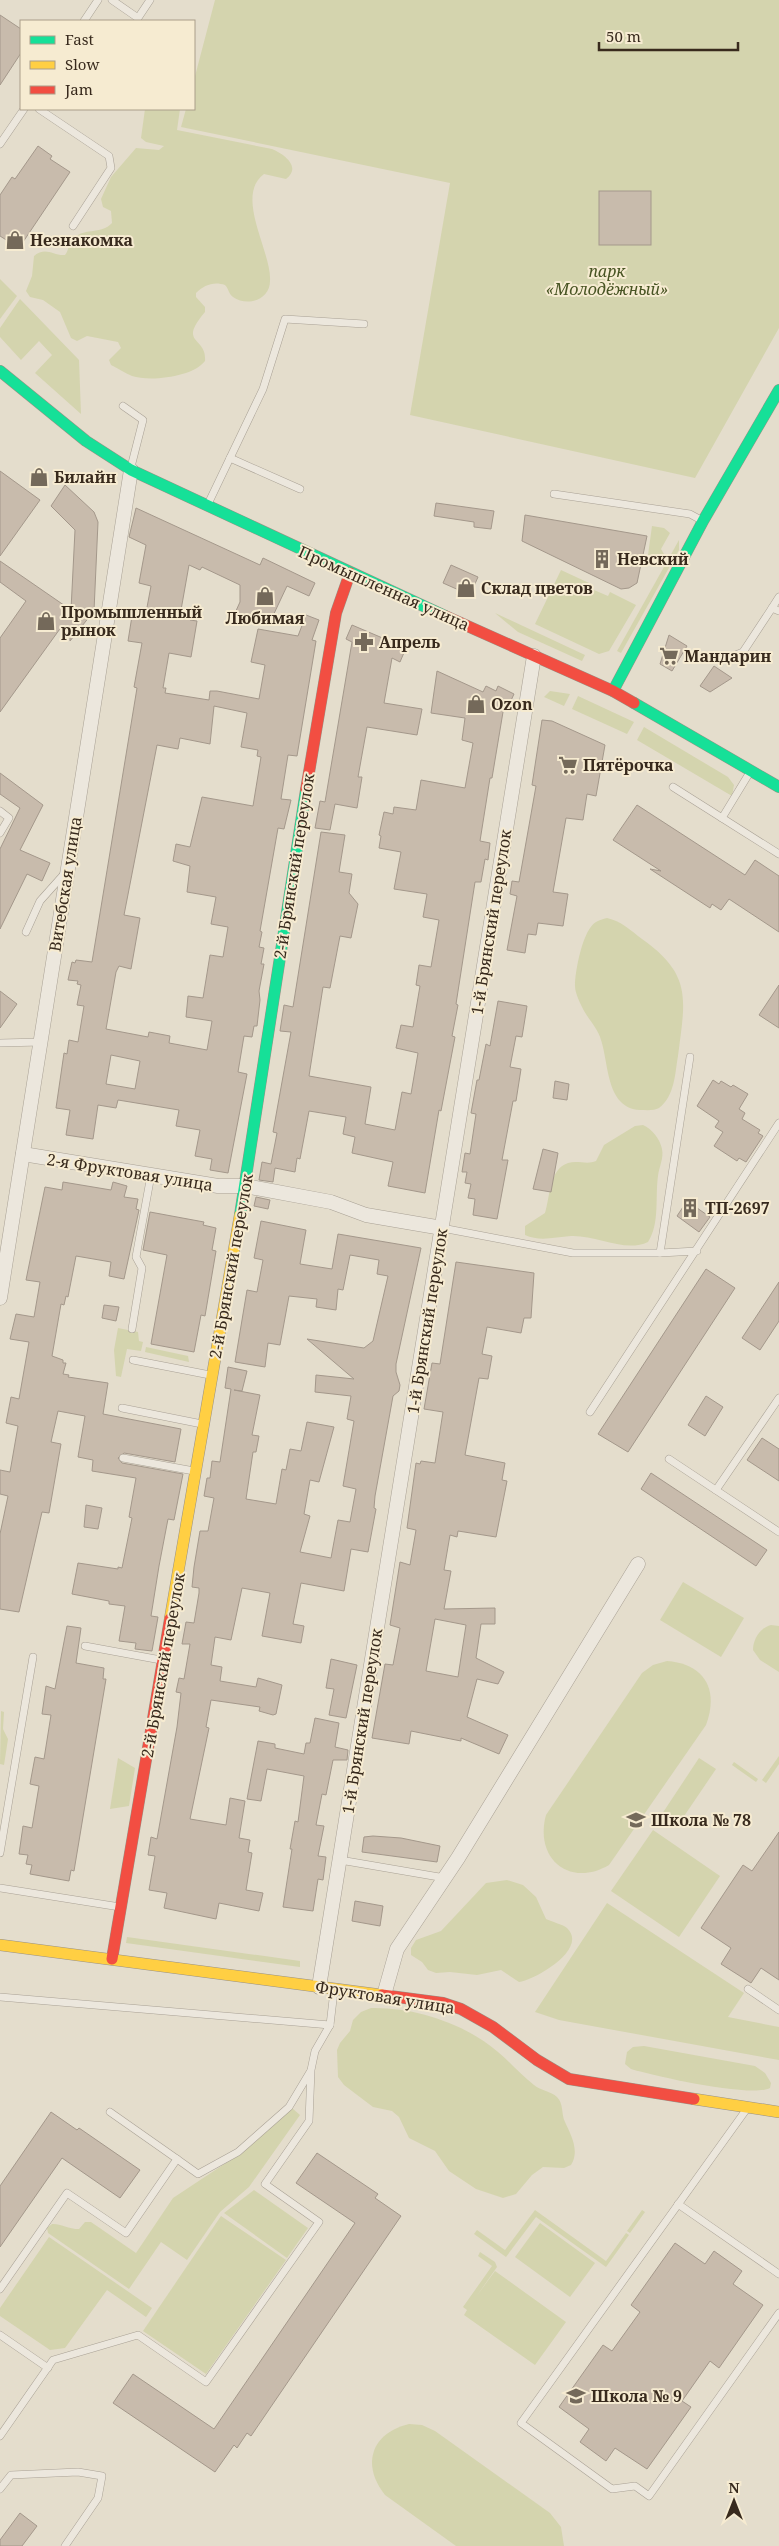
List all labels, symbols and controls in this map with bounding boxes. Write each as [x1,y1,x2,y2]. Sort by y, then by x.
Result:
legend [20,20,195,110]
scale bar [599,20,738,52]
text: 50 m [606,26,641,46]
text: Fast [65,29,94,49]
text: Slow [65,54,99,74]
text: Jam [64,79,93,99]
shop icon: Незнакомка [4,229,26,251]
place label: Незнакомка [30,229,133,251]
park label: парк «Молодёжный» [546,260,668,300]
shop icon: Билайн [28,466,50,488]
place label: Билайн [54,466,116,488]
street label: Промышленная улица [295,540,473,636]
building icon: Невский [591,548,613,570]
place label: Невский [617,548,689,570]
shop icon: Склад цветов [455,577,477,599]
place label: Склад цветов [481,577,593,599]
shop icon: Любимая [254,585,276,607]
place label: Промышленный рынок [61,601,202,641]
place label: Любимая [225,607,305,629]
shop icon: Промышленный рынок [35,610,57,632]
pharmacy icon: Апрель [353,631,375,653]
place label: Апрель [379,631,440,653]
supermarket icon: Мандарин [658,645,680,667]
place label: Мандарин [684,645,771,667]
shop icon: Ozon [465,693,487,715]
place label: Ozon [491,693,533,715]
supermarket icon: Пятёрочка [557,754,579,776]
place label: Пятёрочка [583,754,674,776]
street label: 2-й Брянский переулок [268,771,320,960]
street label: Витебская улица [43,815,87,953]
street label: 1-й Брянский переулок [465,827,517,1016]
street label: 2-я Фруктовая улица [45,1148,215,1196]
street label: 2-й Брянский переулок [204,1171,258,1360]
building icon: ТП-2697 [679,1197,701,1219]
place label: ТП-2697 [705,1197,770,1219]
street label: 1-й Брянский переулок [401,1226,453,1415]
street label: 2-й Брянский переулок [136,1570,190,1759]
street label: 1-й Брянский переулок [336,1626,388,1815]
school or university icon: Школа № 78 [625,1809,647,1831]
place label: Школа № 78 [651,1809,751,1831]
street label: Фруктовая улица [314,1975,456,2019]
school or university icon: Школа № 9 [565,2385,587,2407]
place label: Школа № 9 [591,2385,682,2407]
north arrow [709,2476,759,2526]
text: N [728,2478,740,2497]

